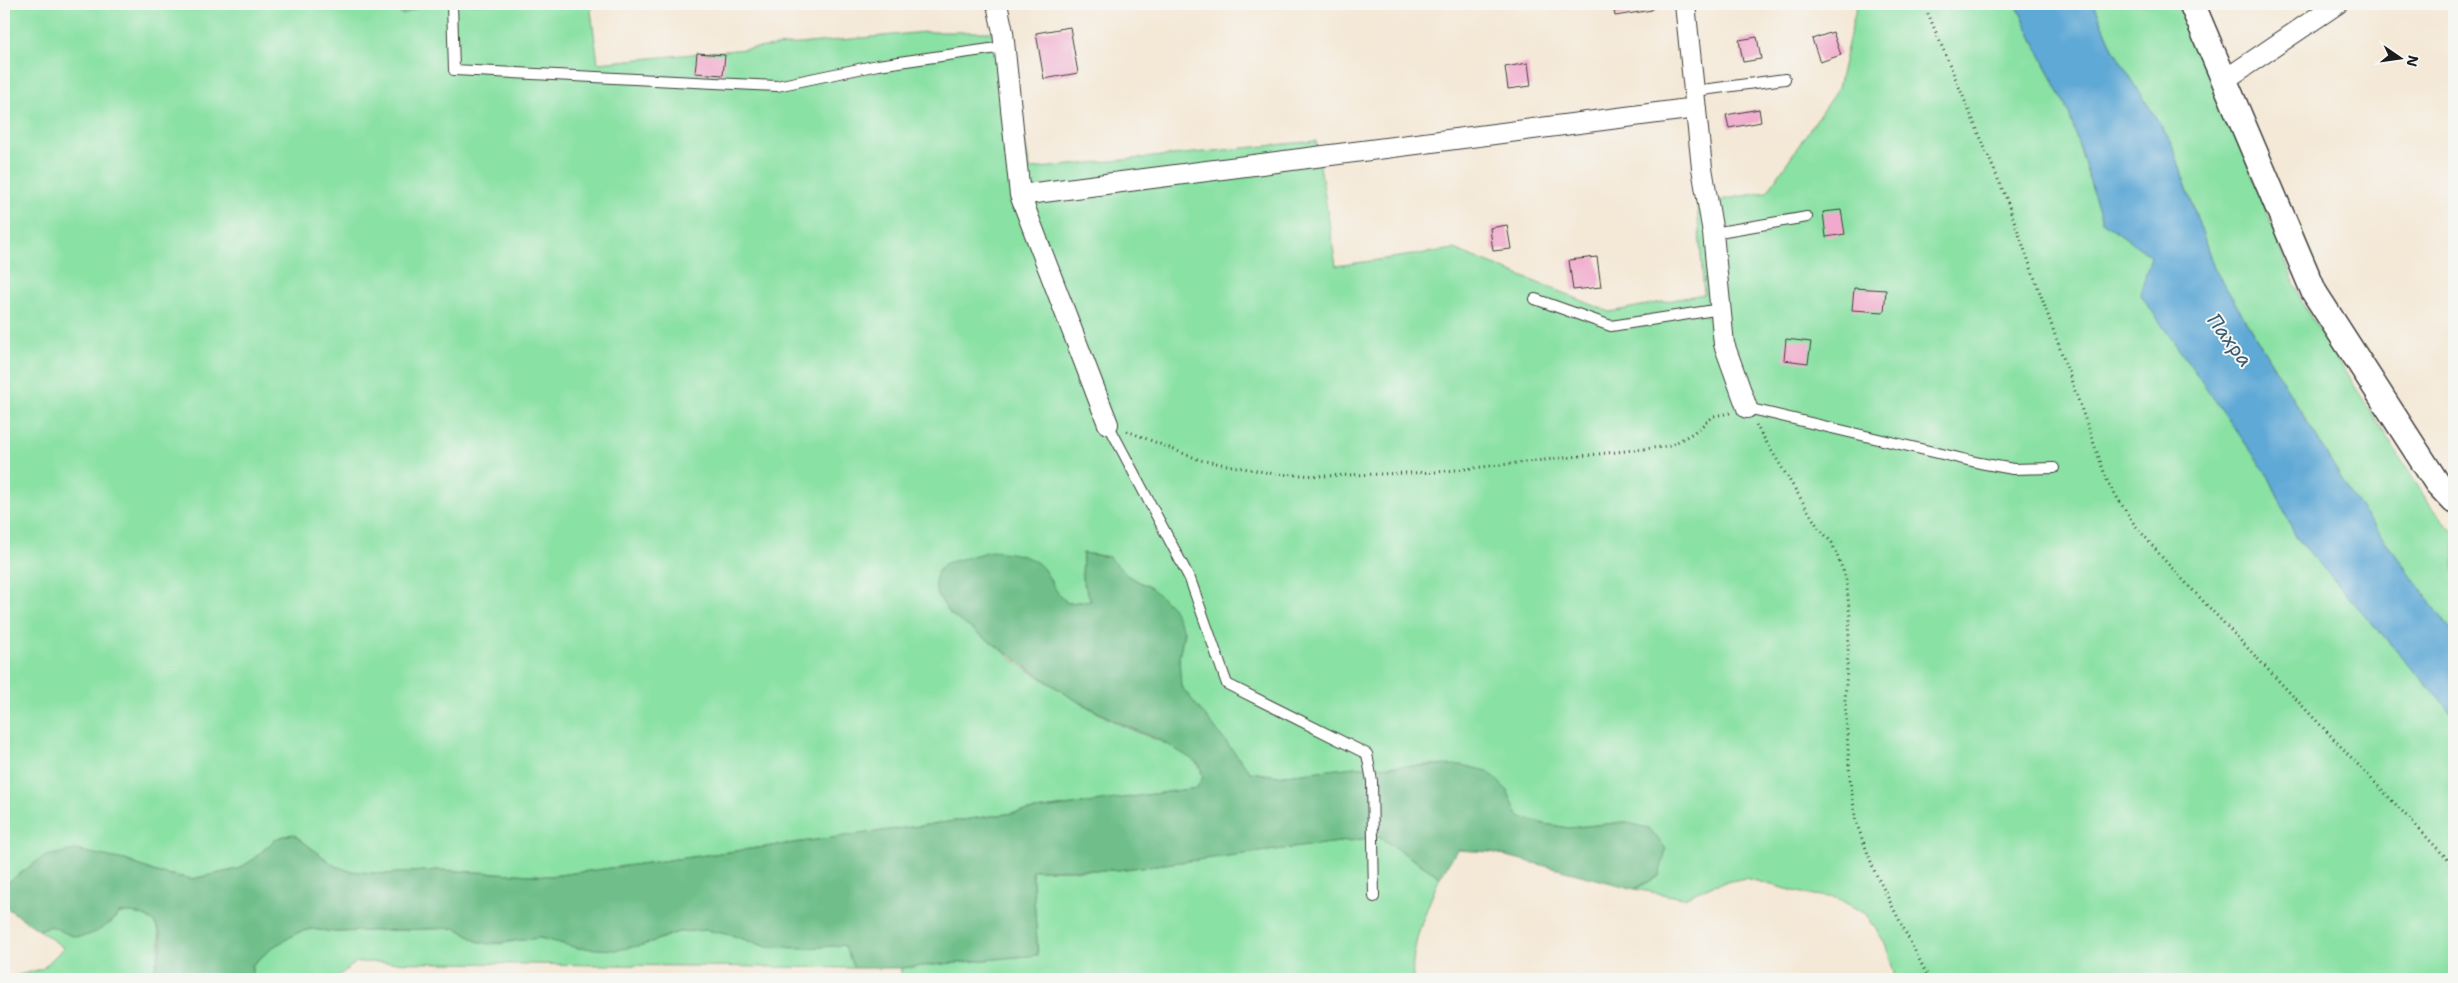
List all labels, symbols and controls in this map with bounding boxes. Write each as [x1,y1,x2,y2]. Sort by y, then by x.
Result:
north arrow [2376,32,2426,82]
text: N [2403,53,2423,68]
water label: Пахра [2201,308,2259,372]

